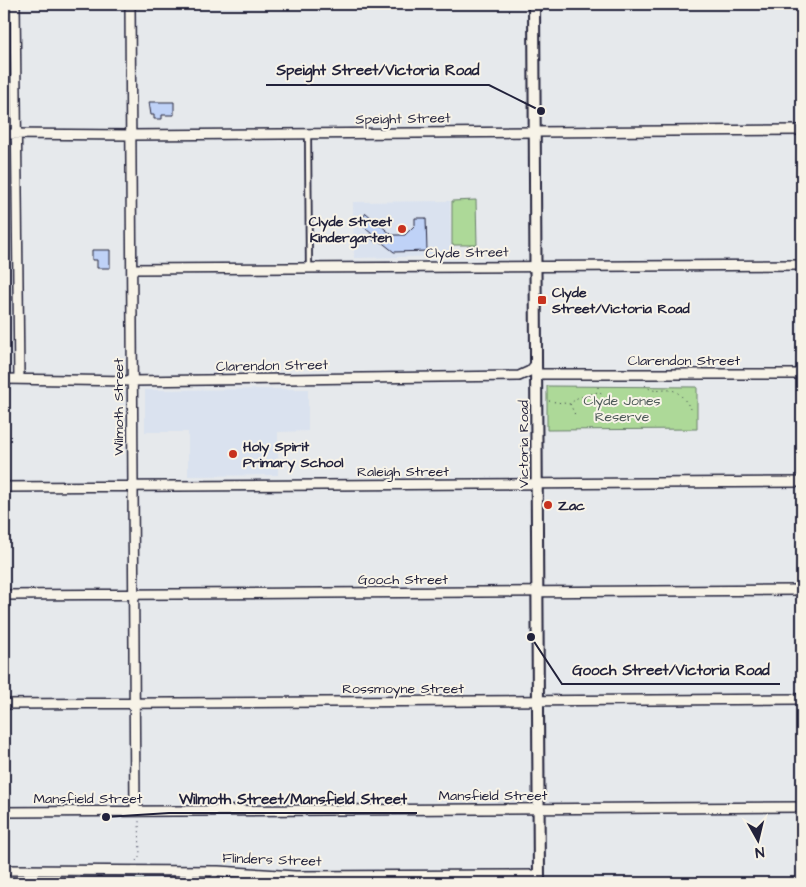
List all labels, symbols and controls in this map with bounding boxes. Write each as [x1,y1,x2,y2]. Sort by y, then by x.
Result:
callout: Speight Street/Victoria Road [266,55,489,85]
text: Speight Street/Victoria Road [275,60,480,83]
street label: Speight Street [355,108,451,130]
place label: Clyde Street Kindergarten [309,212,392,249]
marker: Clyde Street Kindergarten [396,223,408,235]
street label: Clyde Street [425,242,509,264]
place label: Clyde Street/Victoria Road [551,283,690,319]
marker: Clyde Street/Victoria Road [536,294,548,306]
street label: Clarendon Street [628,351,741,371]
street label: Clarendon Street [216,355,329,377]
street label: Wilmoth Street [109,358,129,456]
park label: Clyde Jones Reserve [583,391,661,427]
street label: Victoria Road [514,400,534,488]
place label: Holy Spirit Primary School [243,437,344,473]
marker: Holy Spirit Primary School [227,448,239,460]
street label: Raleigh Street [357,462,449,482]
place label: Zac [558,496,585,516]
marker: Zac [542,499,554,511]
street label: Gooch Street [358,570,448,590]
callout: Gooch Street/Victoria Road [562,654,780,684]
text: Gooch Street/Victoria Road [572,660,770,681]
street label: Rossmoyne Street [342,679,464,699]
callout: Wilmoth Street/Mansfield Street [169,783,417,813]
street label: Mansfield Street [439,786,548,806]
street label: Mansfield Street [34,789,143,809]
text: Wilmoth Street/Mansfield Street [178,789,408,810]
north arrow [734,814,784,864]
text: N [754,841,765,862]
street label: Flinders Street [222,848,322,872]

